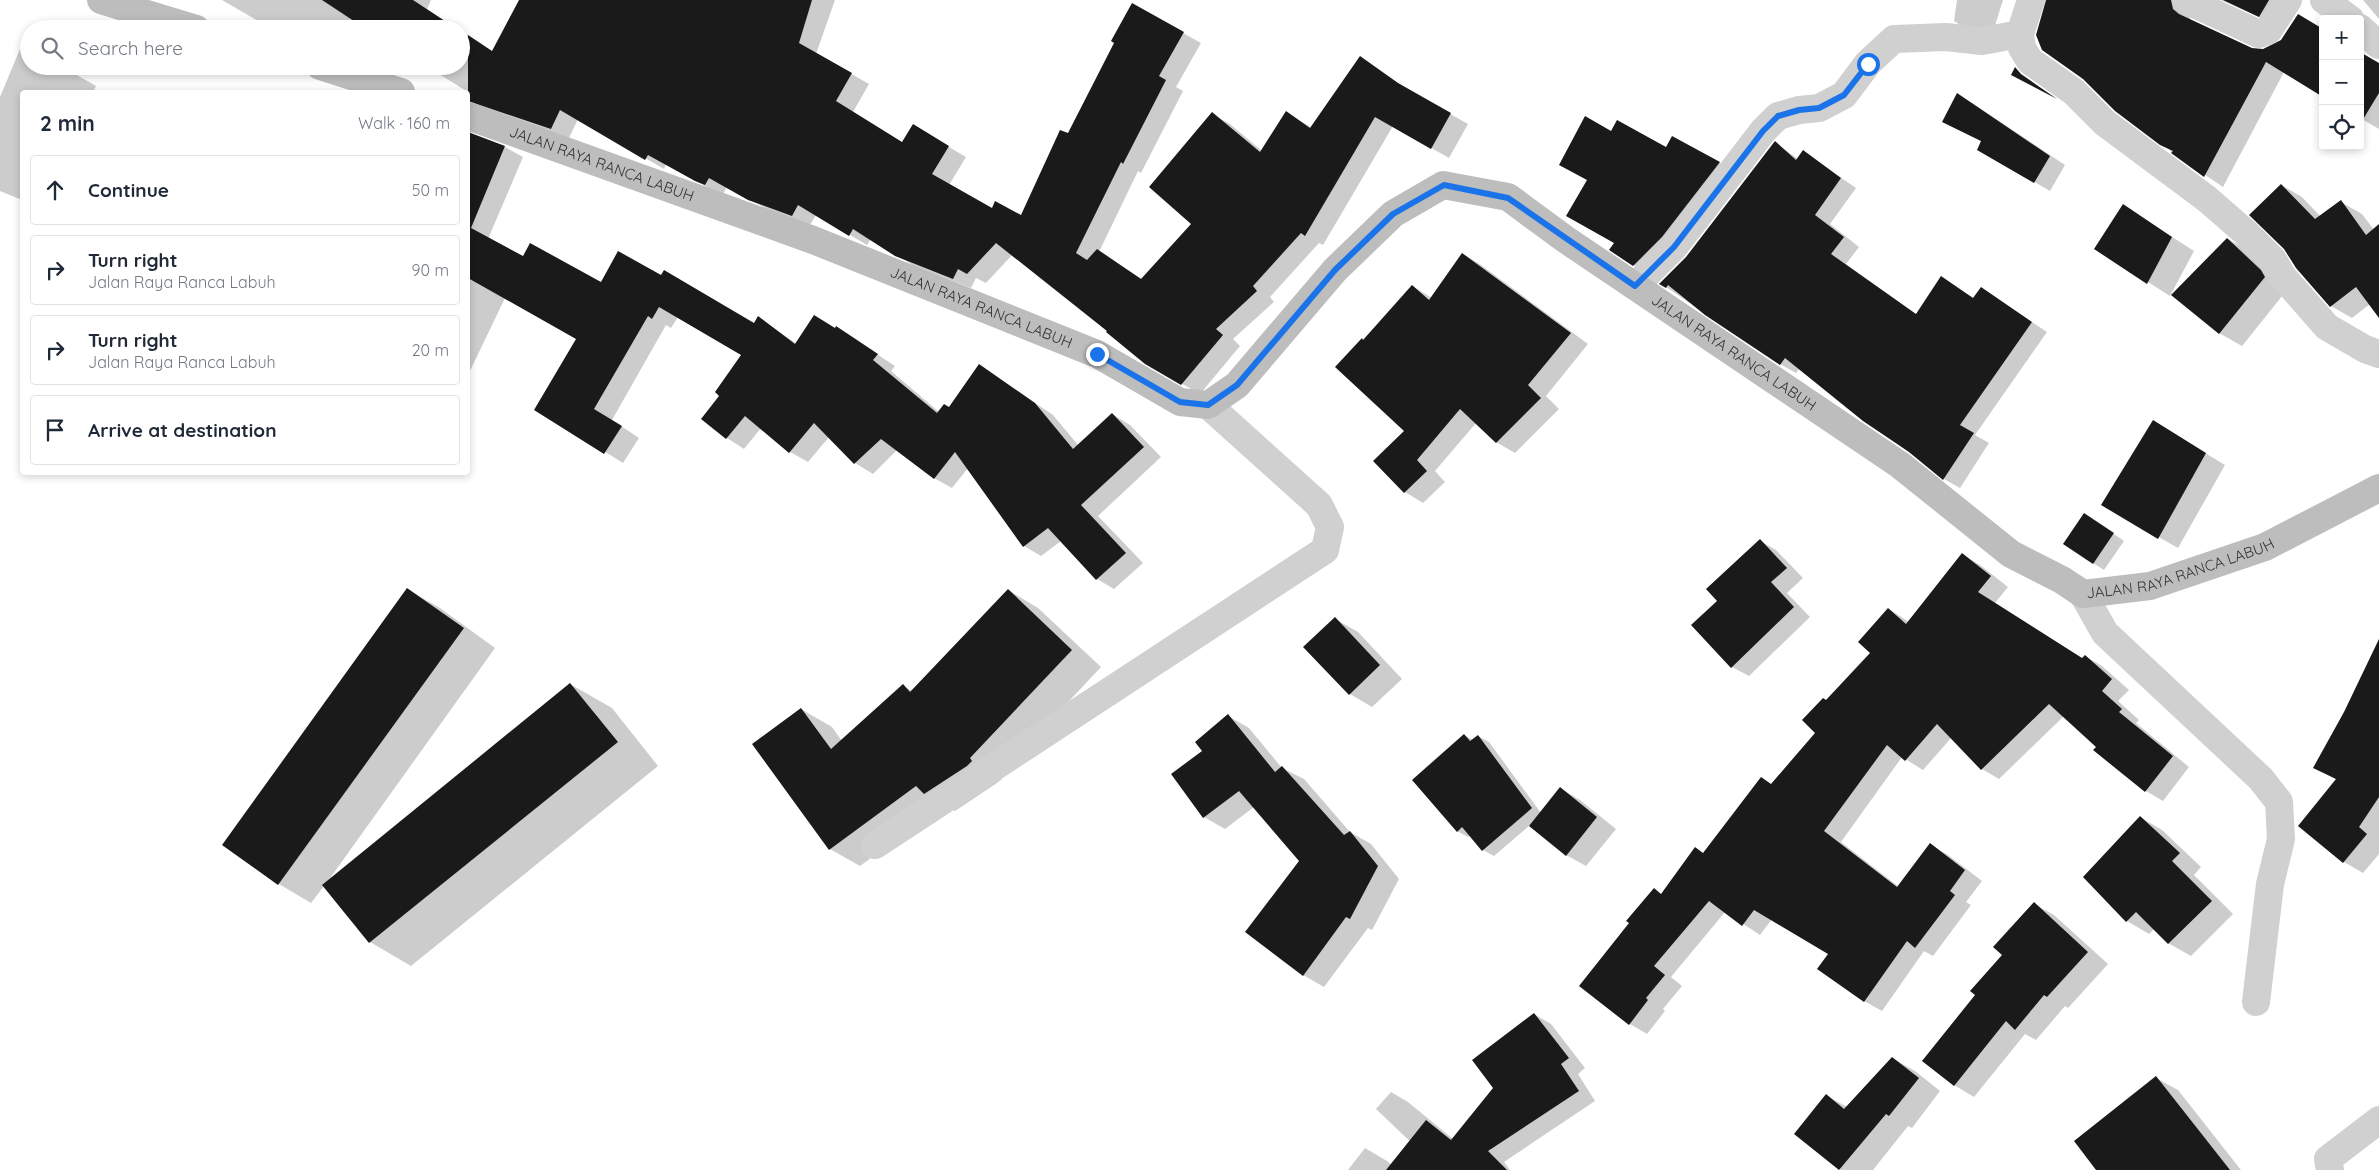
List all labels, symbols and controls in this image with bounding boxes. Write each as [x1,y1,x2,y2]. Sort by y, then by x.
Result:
map controls [2319,15,2364,150]
button: + [2319,15,2364,60]
search box [20,20,470,75]
icon: search [38,34,66,62]
text: Search here [78,36,183,60]
route start [1857,53,1880,76]
button: − [2319,60,2364,105]
button: locate [2319,105,2364,150]
text: 2 min [40,110,95,136]
text: Walk · 160 m [358,113,450,133]
street label: JALAN RAYA RANCA LABUH [507,122,697,205]
icon: ahead [41,176,69,204]
text: Continue [88,178,169,202]
text: 50 m [412,180,449,200]
text: Turn right [88,248,177,272]
icon: right [41,256,69,284]
text: 90 m [412,260,449,280]
street label: JALAN RAYA RANCA LABUH [888,262,1075,352]
text: Jalan Raya Ranca Labuh [88,272,276,292]
street label: JALAN RAYA RANCA LABUH [1648,290,1820,415]
text: Turn right [88,328,177,352]
icon: right [41,336,69,364]
text: 20 m [412,340,449,360]
route end [1086,343,1109,366]
text: Jalan Raya Ranca Labuh [88,352,276,372]
icon: arrive [41,416,69,444]
text: Arrive at destination [88,418,277,442]
street label: JALAN RAYA RANCA LABUH [2085,534,2277,603]

